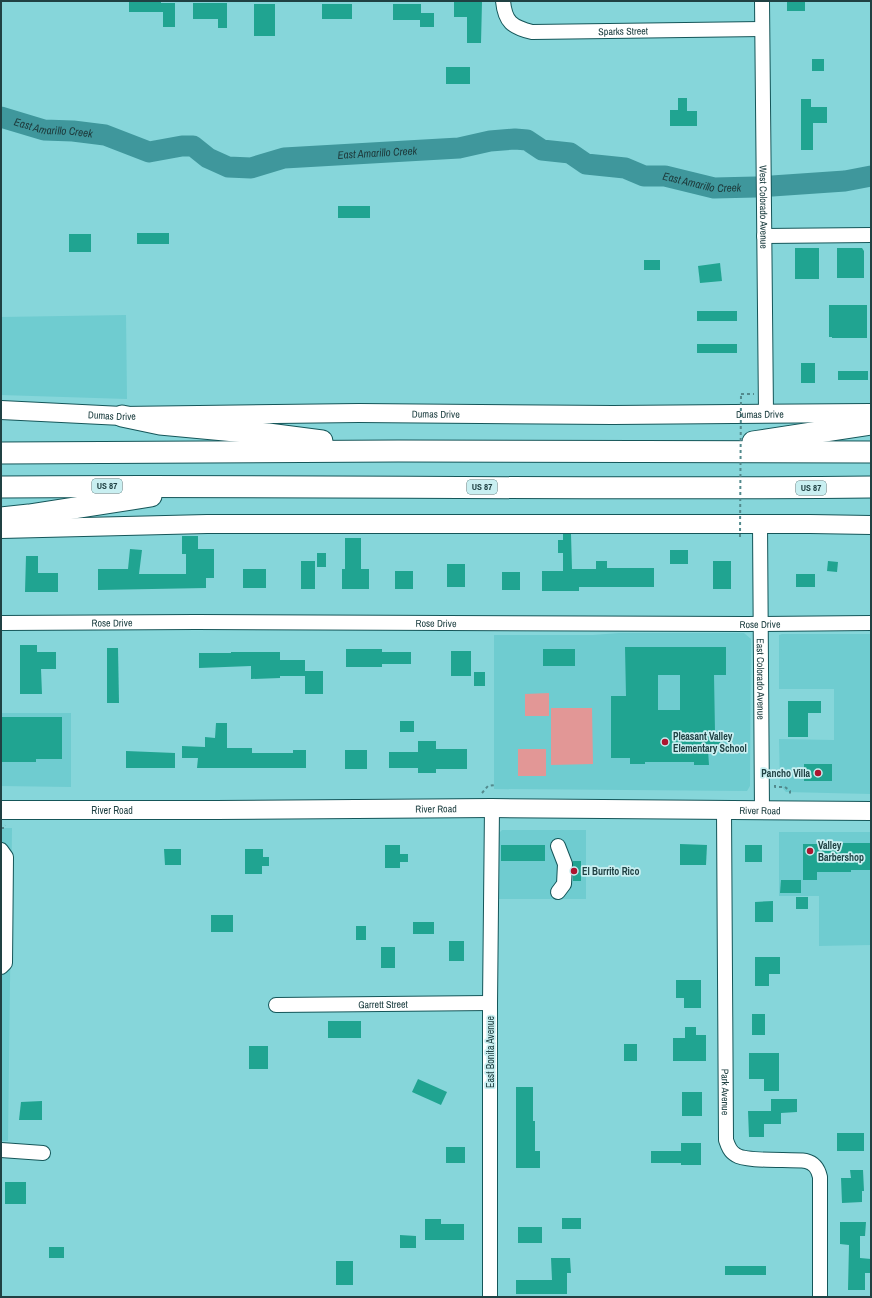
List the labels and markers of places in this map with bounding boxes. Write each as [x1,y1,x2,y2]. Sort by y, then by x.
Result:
place label: Pleasant Valley Elementary School [673,730,747,755]
marker: Pleasant Valley Elementary School [660,737,670,747]
place label: Pancho Villa [761,767,810,780]
marker: Pancho Villa [813,768,823,778]
place label: Valley Barbershop [818,839,864,864]
marker: Valley Barbershop [805,846,815,856]
place label: El Burrito Rico [582,865,639,878]
marker: El Burrito Rico [569,866,579,876]

